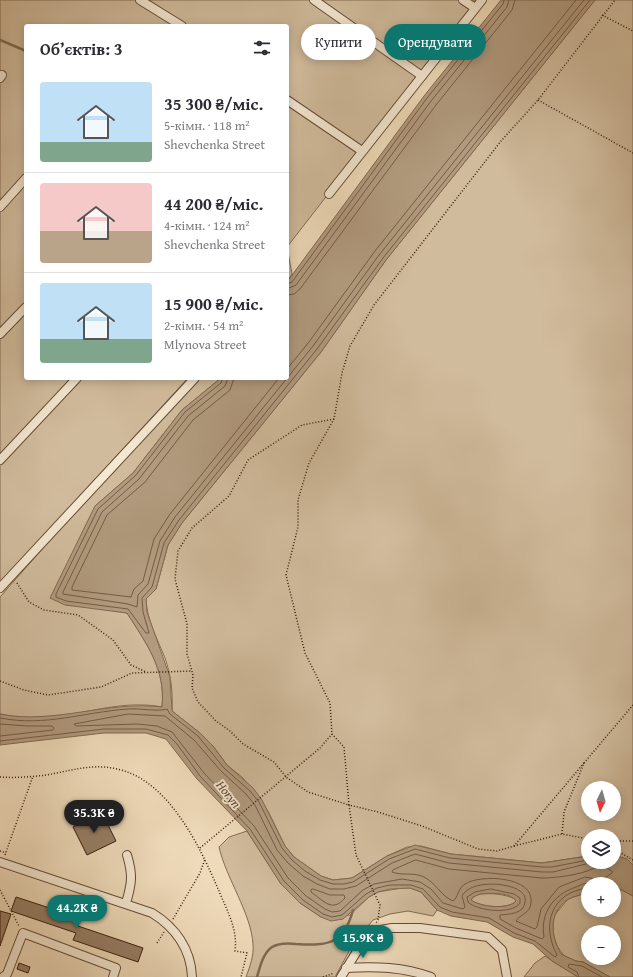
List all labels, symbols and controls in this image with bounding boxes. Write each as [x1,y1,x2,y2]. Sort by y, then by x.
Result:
chip: Купити [301,24,376,60]
chip: Орендувати [384,24,486,60]
text: Об’єктів: 3 [40,36,123,61]
icon: filters [251,37,273,59]
text: 35 300 ₴/міс. [164,91,263,116]
icon: home [72,98,120,146]
text: 5-кімн. · 118 m² [164,116,250,135]
text: Shevchenka Street [164,135,265,154]
text: 44 200 ₴/міс. [164,191,263,216]
icon: home [72,199,120,247]
text: 4-кімн. · 124 m² [164,216,250,235]
text: Shevchenka Street [164,235,265,254]
text: 15 900 ₴/міс. [164,291,263,316]
icon: home [72,299,120,347]
text: 2-кімн. · 54 m² [164,316,243,335]
text: Mlynova Street [164,335,247,354]
water label: Horyn [211,775,246,813]
north arrow [581,781,621,821]
map controls [581,781,621,965]
pin: 35.3K ₴ [57,800,131,834]
text: 35.3K ₴ [73,803,115,822]
button: layers [581,829,621,869]
button: + [581,877,621,917]
pin: 44.2K ₴ [40,895,114,929]
text: 44.2K ₴ [56,898,98,917]
pin: 15.9K ₴ [326,925,400,959]
button: − [581,925,621,965]
text: 15.9K ₴ [342,928,384,947]

